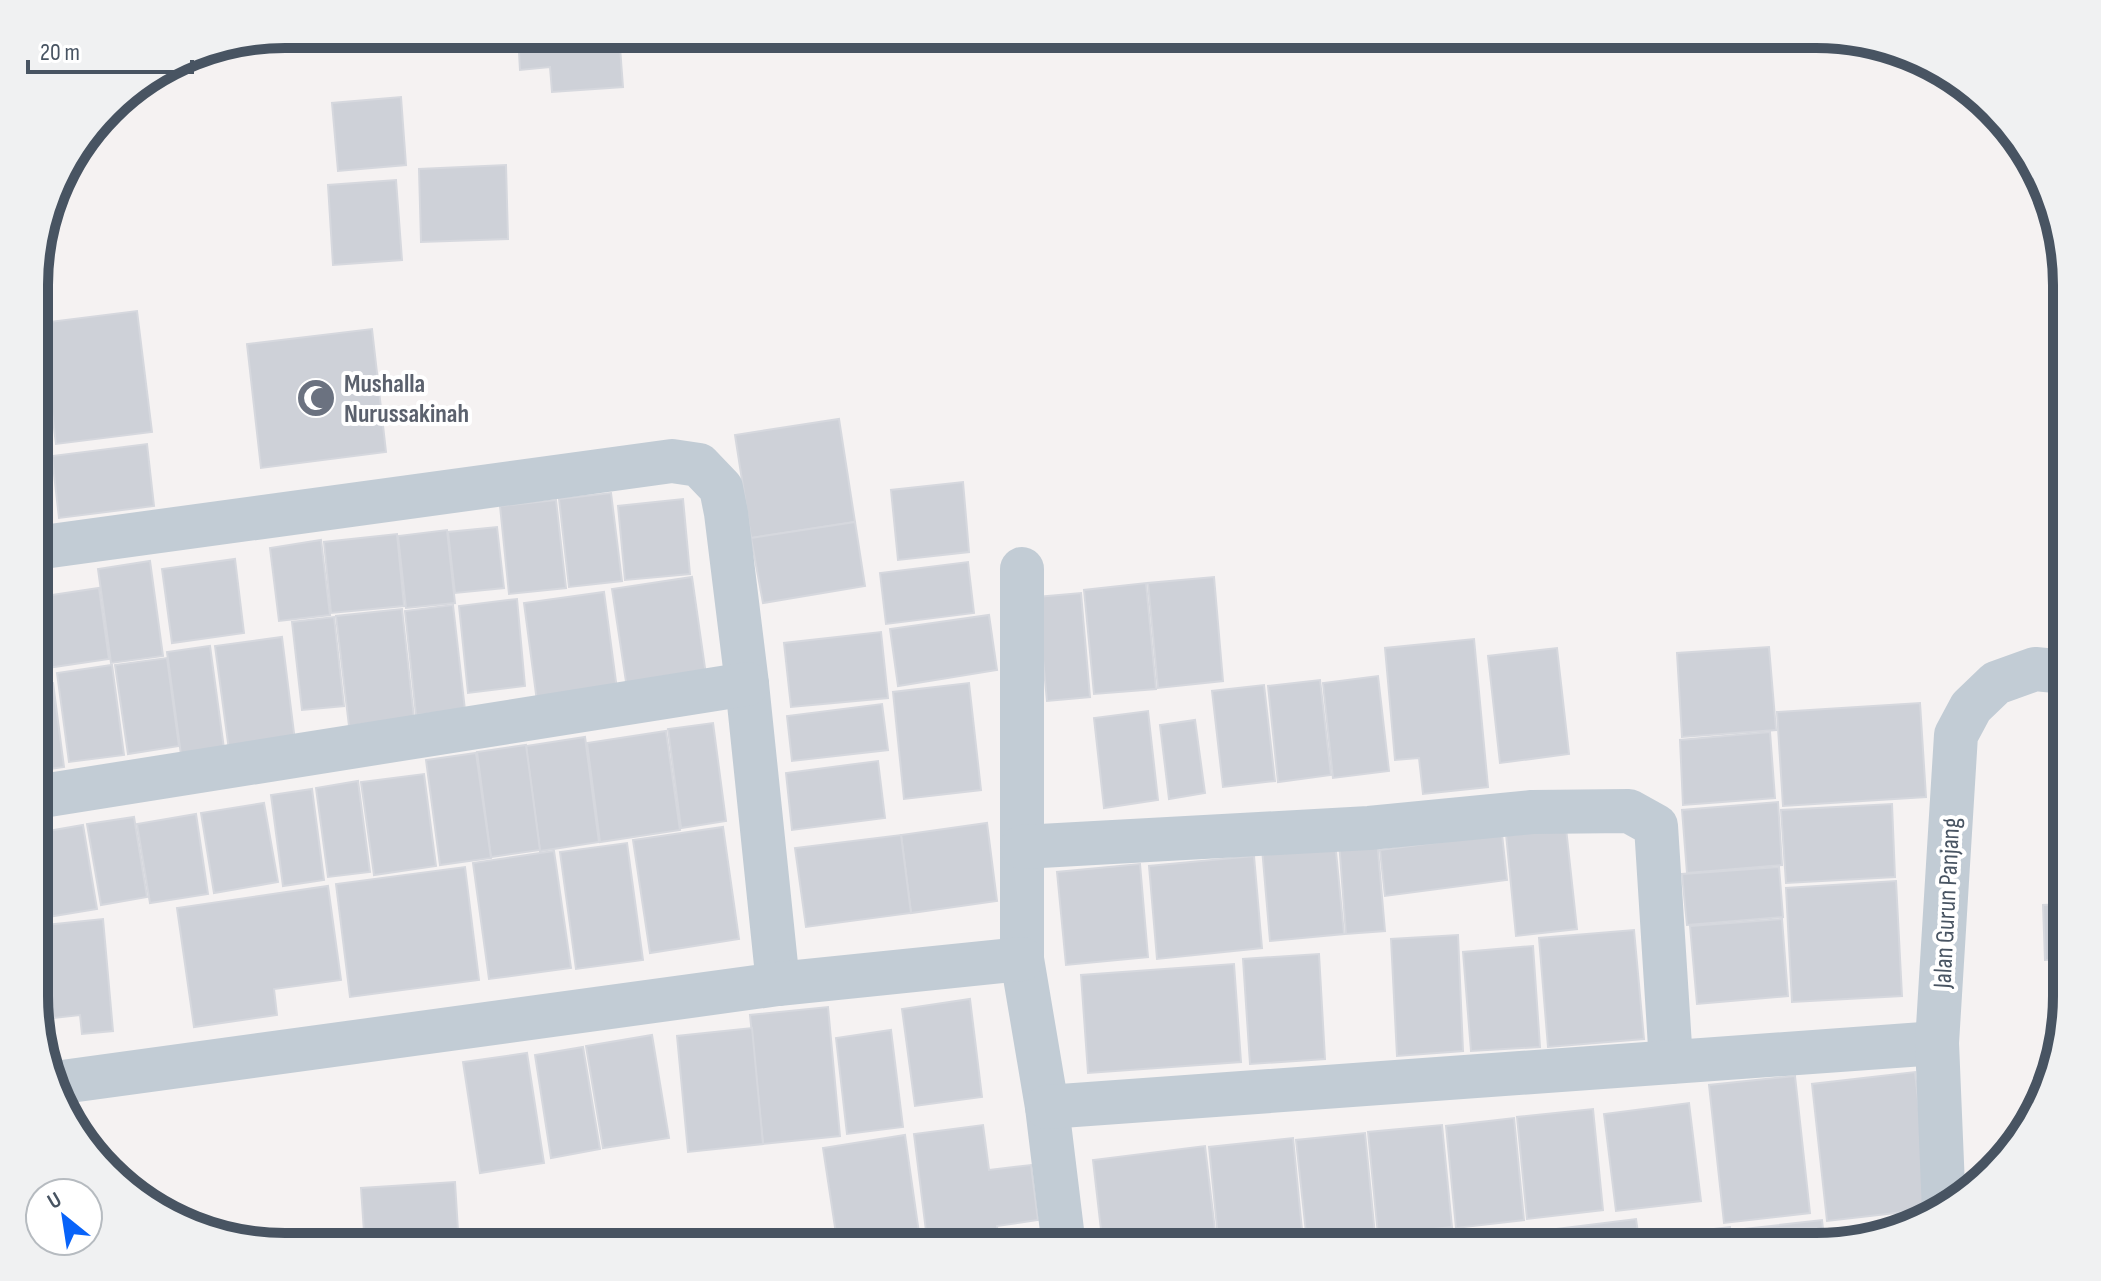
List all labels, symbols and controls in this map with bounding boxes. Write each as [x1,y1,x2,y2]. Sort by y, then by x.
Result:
scale bar [28,24,192,74]
text: 20 m [40,38,80,67]
place label: Mushalla Nurussakinah [344,369,469,430]
mosque icon: Mushalla Nurussakinah [295,377,337,419]
street label: Jalan Gurun Panjang [1927,817,1967,990]
north arrow [24,1177,104,1257]
text: U [43,1186,66,1216]

